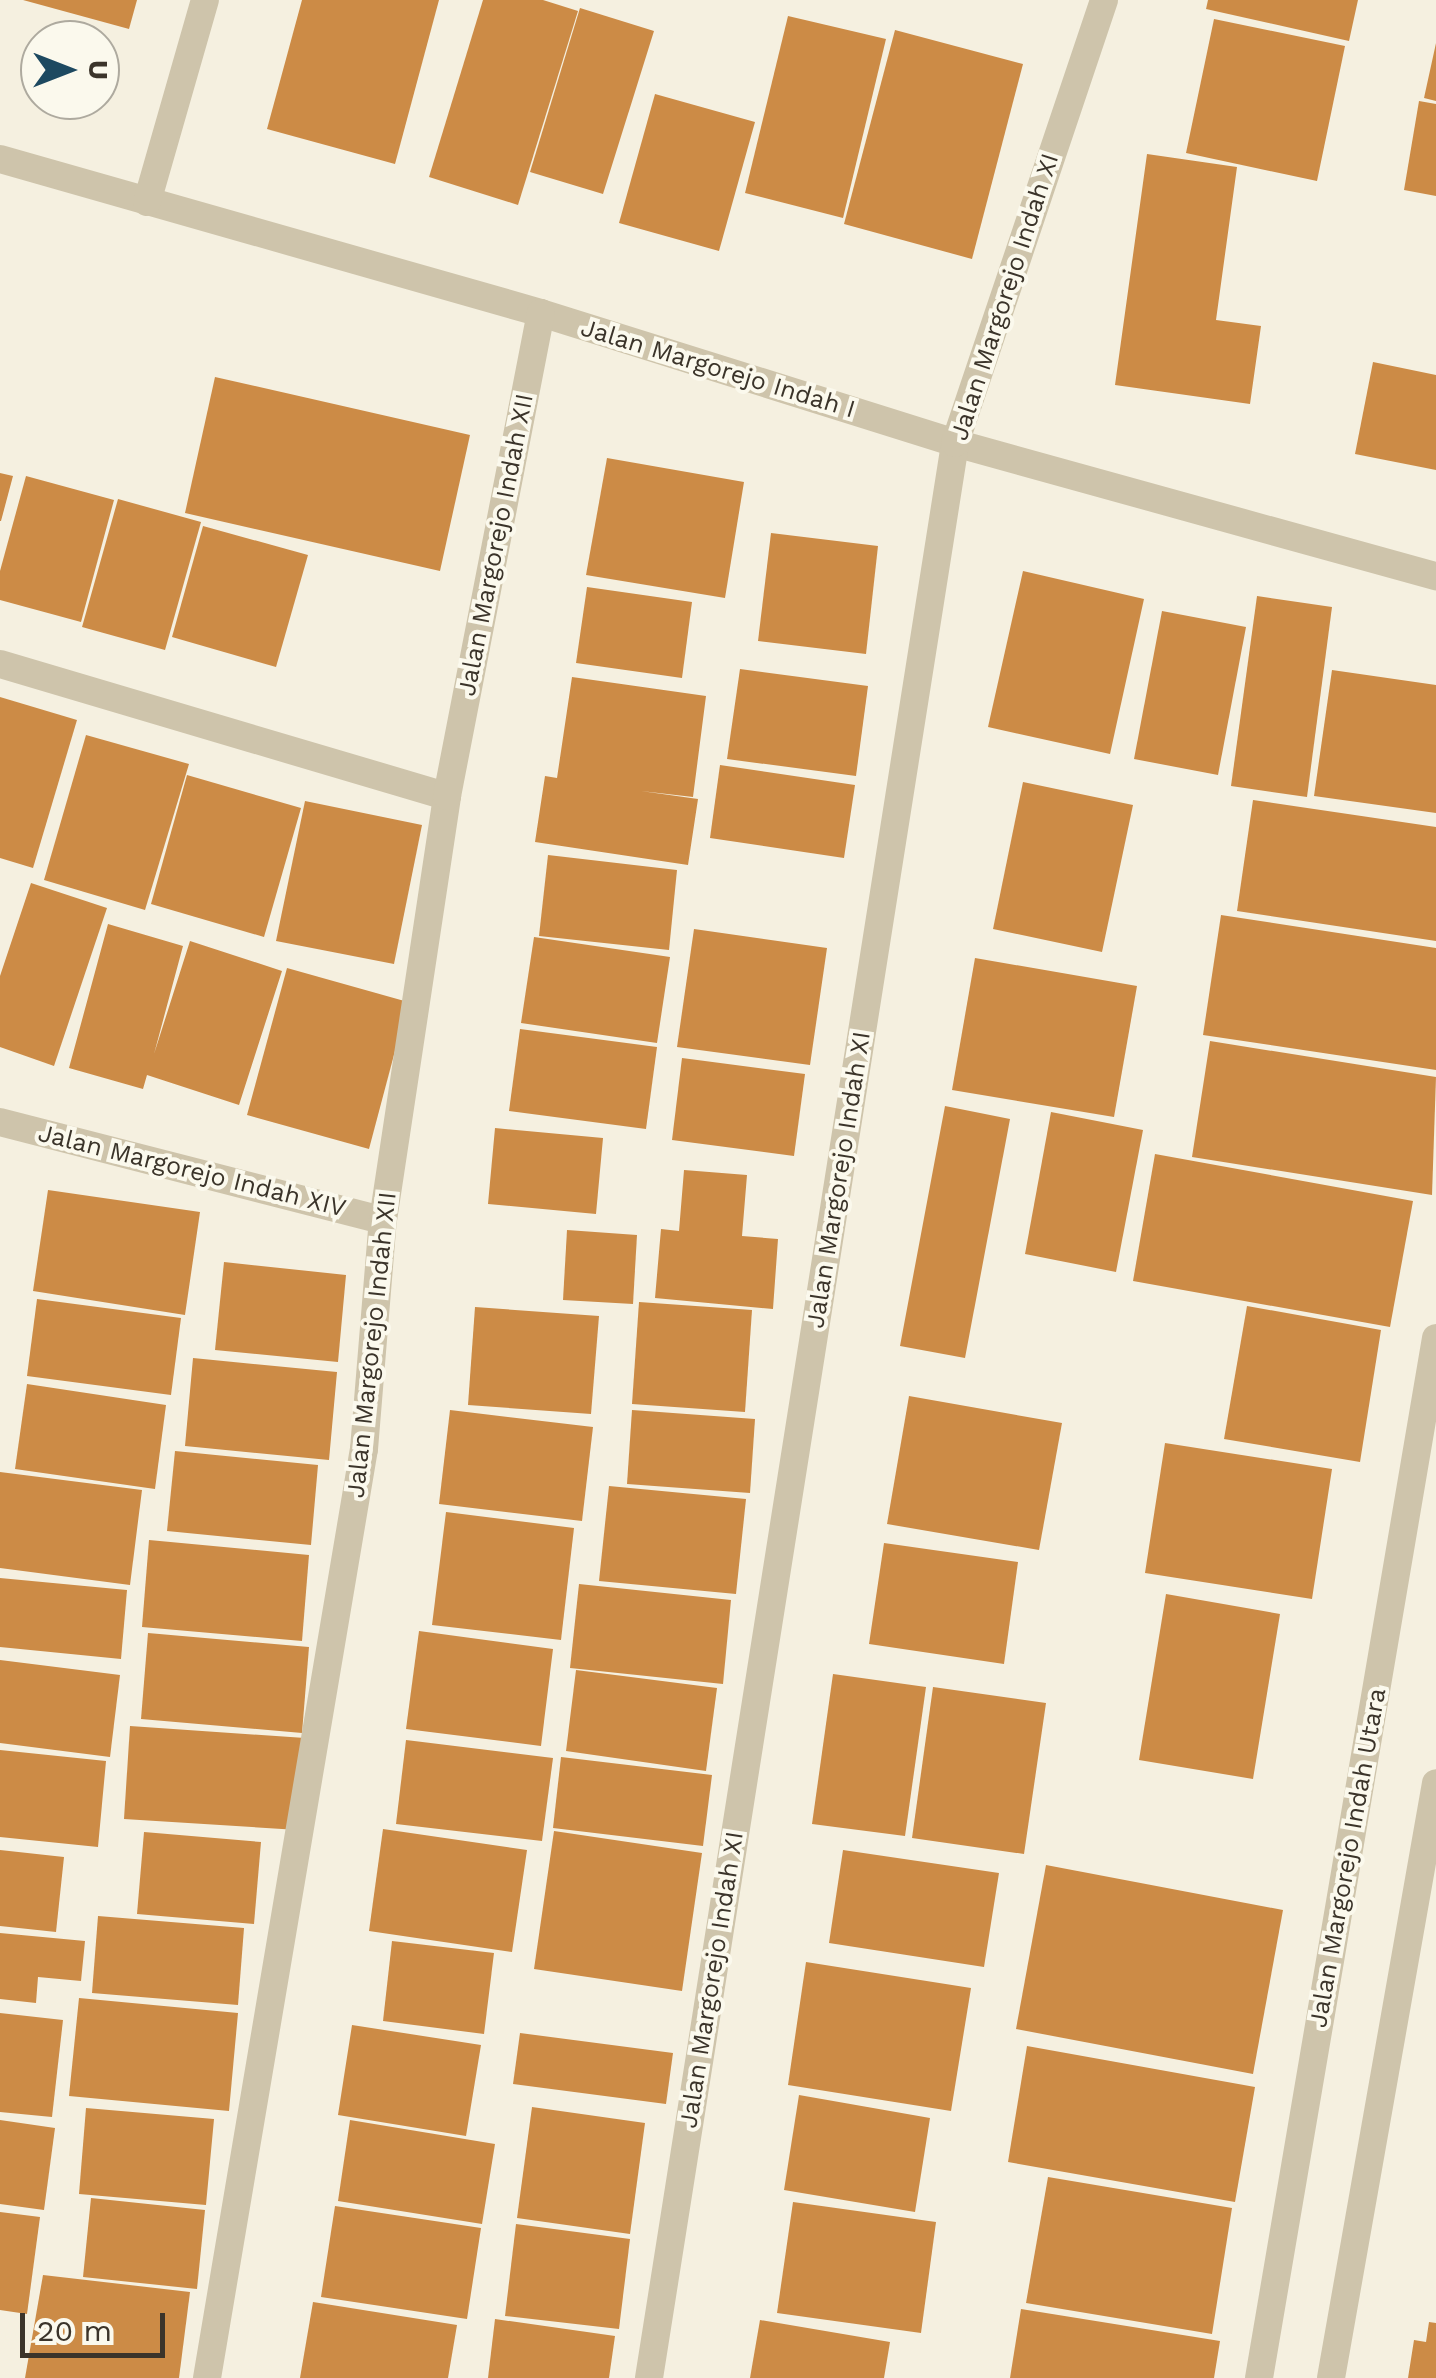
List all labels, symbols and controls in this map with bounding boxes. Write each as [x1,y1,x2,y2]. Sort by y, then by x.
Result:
north arrow [20,20,120,120]
text: U [82,60,115,80]
street label: Jalan Margorejo Indah XI [944,150,1066,444]
street label: Jalan Margorejo Indah I [577,313,859,425]
street label: Jalan Margorejo Indah XII [452,391,540,699]
street label: Jalan Margorejo Indah XI [801,1029,877,1331]
street label: Jalan Margorejo Indah XIV [35,1118,349,1224]
street label: Jalan Margorejo Indah XII [341,1190,403,1500]
street label: Jalan Margorejo Indah Utara [1303,1686,1393,2030]
street label: Jalan Margorejo Indah XI [674,1829,750,2131]
scale bar [25,2293,170,2355]
text: 20 m [37,2313,112,2348]

